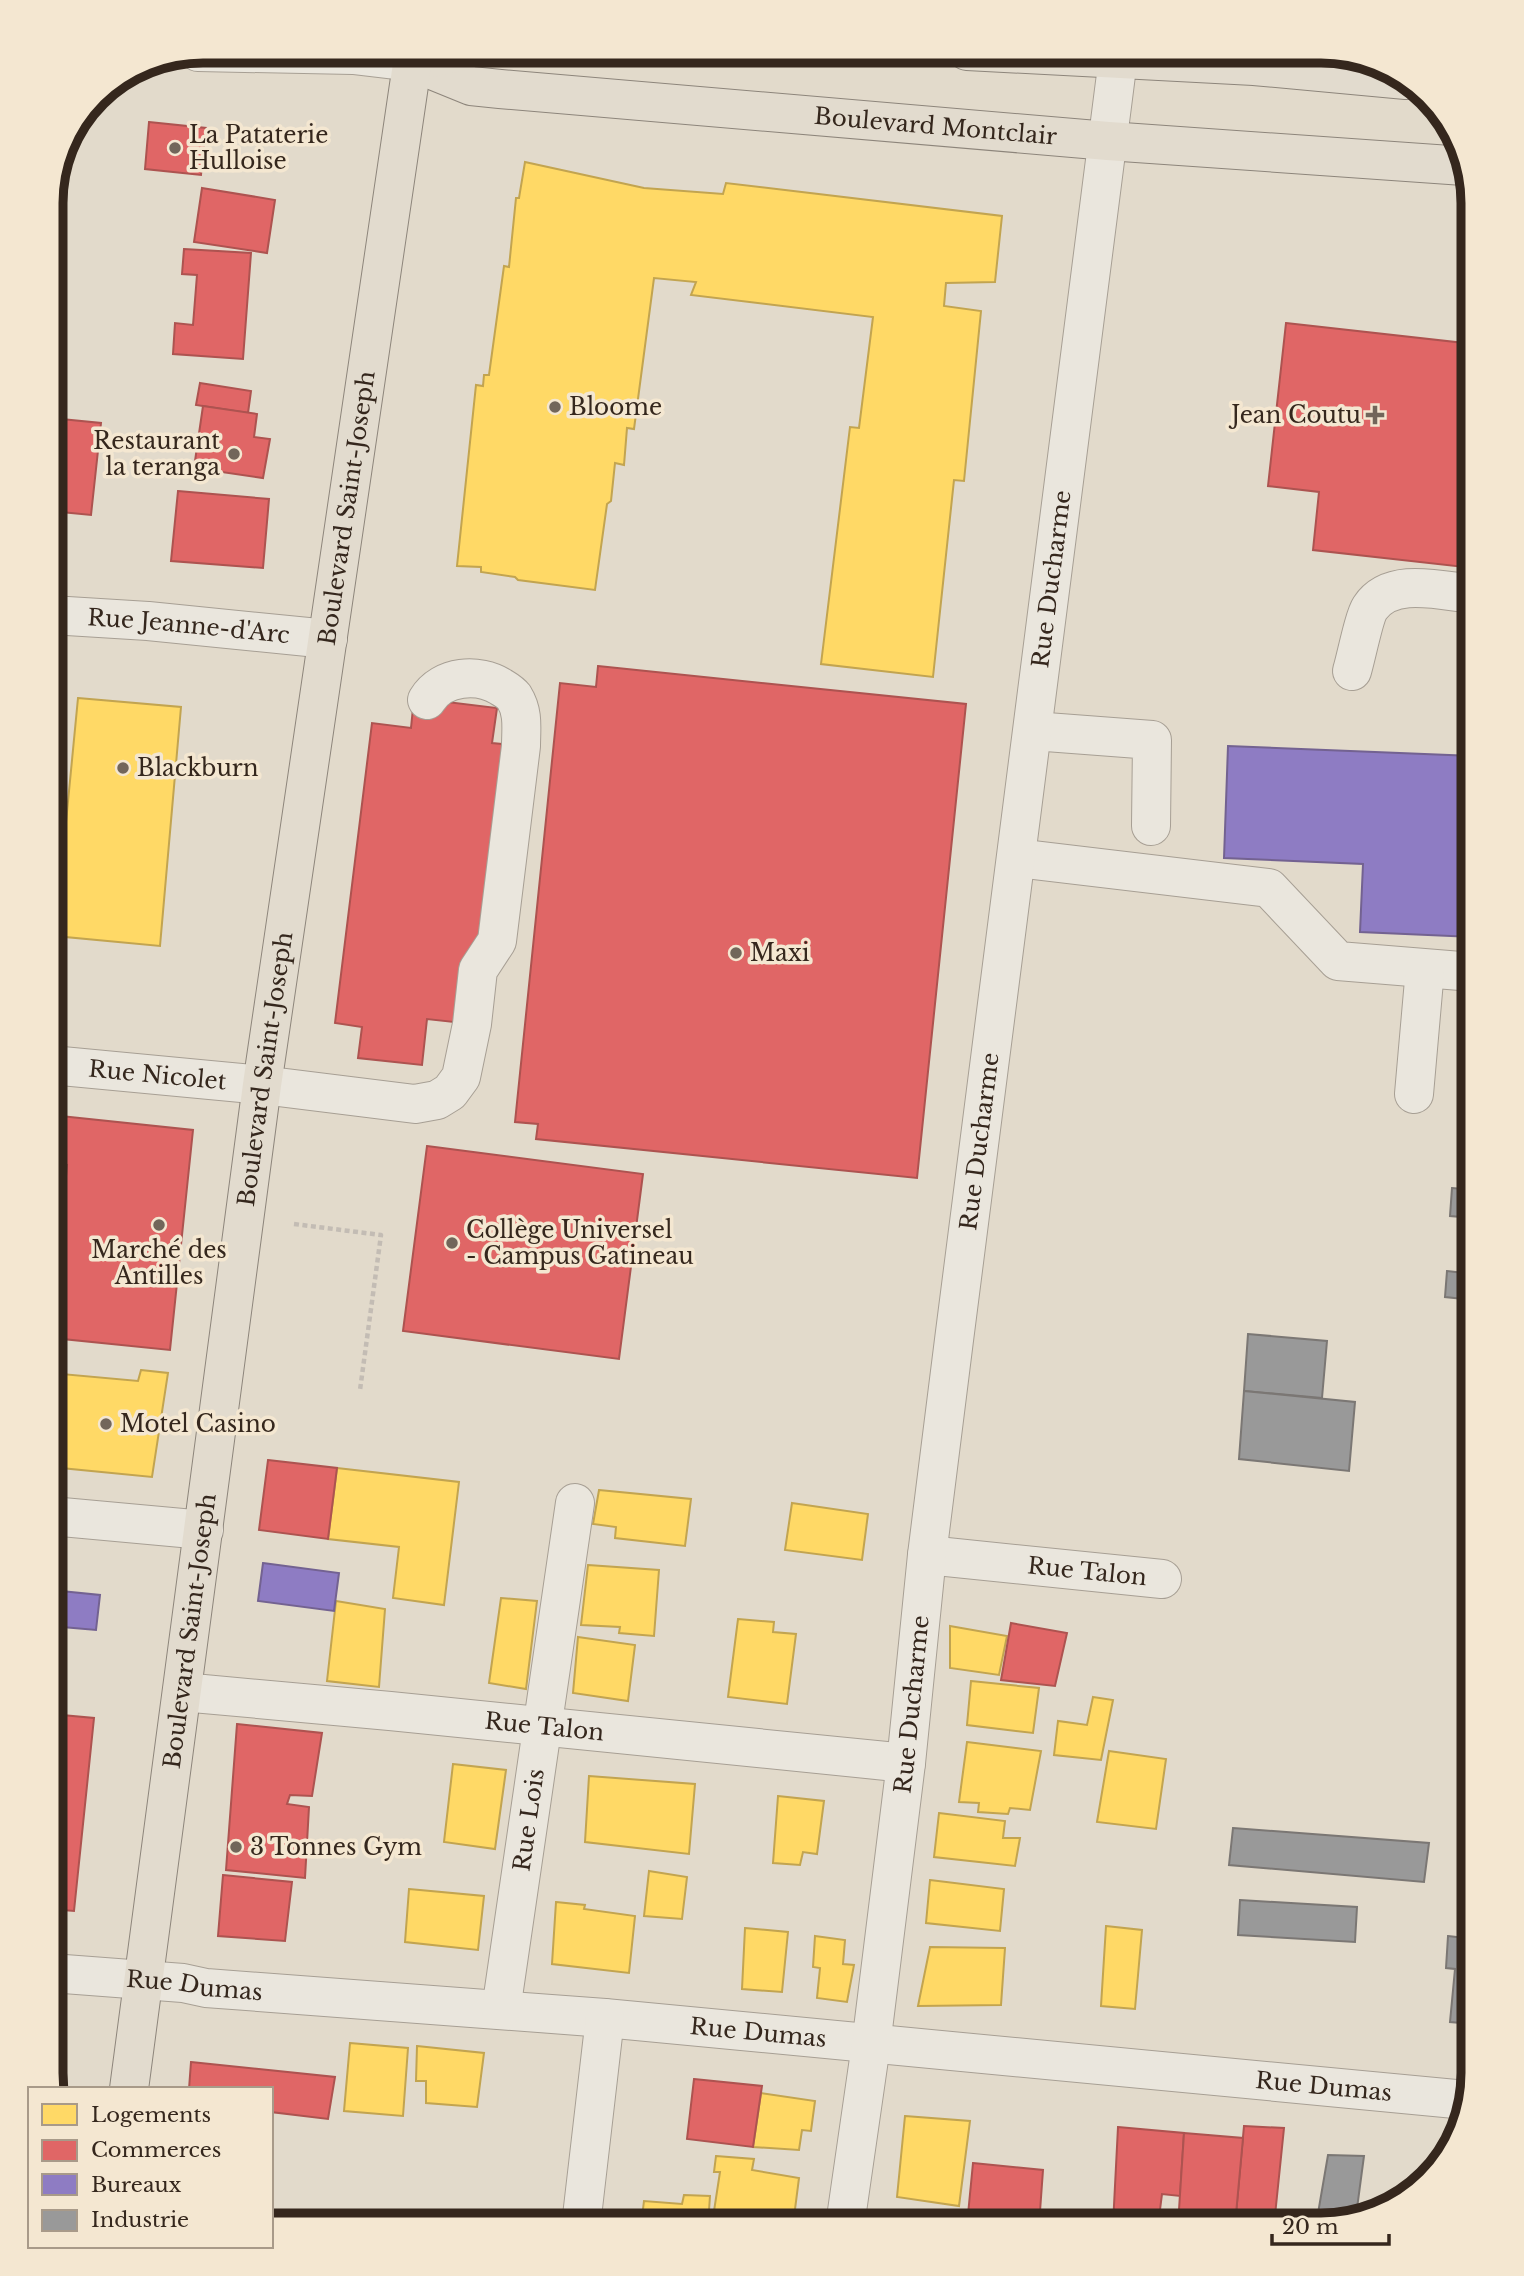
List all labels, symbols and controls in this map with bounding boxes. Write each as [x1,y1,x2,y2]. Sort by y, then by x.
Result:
street label: Boulevard Montclair [813,102,1058,151]
place label: La Pataterie Hulloise [189,121,328,175]
marker: La Pataterie Hulloise [167,140,183,156]
street label: Boulevard Saint-Joseph [313,369,381,647]
place label: Bloome [569,393,662,421]
marker: Bloome [547,399,563,415]
place label: Jean Coutu [1228,401,1361,429]
marker: Jean Coutu [1367,407,1383,423]
place label: Restaurant la teranga [93,427,220,481]
marker: Restaurant la teranga [226,446,242,462]
street label: Rue Ducharme [1026,488,1077,669]
street label: Rue Jeanne-d'Arc [87,603,291,649]
place label: Blackburn [137,754,259,782]
marker: Blackburn [115,760,131,776]
street label: Boulevard Saint-Joseph [232,930,298,1208]
place label: Maxi [750,939,810,967]
marker: Maxi [728,945,744,961]
street label: Rue Ducharme [954,1051,1005,1232]
street label: Rue Nicolet [87,1055,228,1096]
place label: Collège Universel - Campus Gatineau [466,1216,694,1270]
marker: Marché des Antilles [151,1217,167,1233]
marker: Collège Universel - Campus Gatineau [444,1235,460,1251]
place label: Marché des Antilles [91,1236,227,1290]
place label: Motel Casino [120,1410,276,1438]
marker: Motel Casino [98,1416,114,1432]
street label: Boulevard Saint-Joseph [158,1492,222,1770]
street label: Rue Talon [1026,1551,1148,1591]
street label: Rue Ducharme [888,1614,935,1795]
street label: Rue Talon [483,1707,606,1747]
street label: Rue Lois [507,1767,550,1873]
place label: 3 Tonnes Gym [250,1833,422,1861]
marker: 3 Tonnes Gym [228,1839,244,1855]
street label: Rue Dumas [125,1965,263,2006]
street label: Rue Dumas [689,2012,828,2053]
street label: Rue Dumas [1254,2066,1393,2107]
legend [28,2087,273,2248]
text: Logements [91,2102,211,2128]
text: Commerces [91,2137,221,2163]
text: Bureaux [91,2172,182,2198]
scale bar [1272,2202,1389,2246]
text: Industrie [91,2207,189,2233]
text: 20 m [1282,2214,1339,2240]

